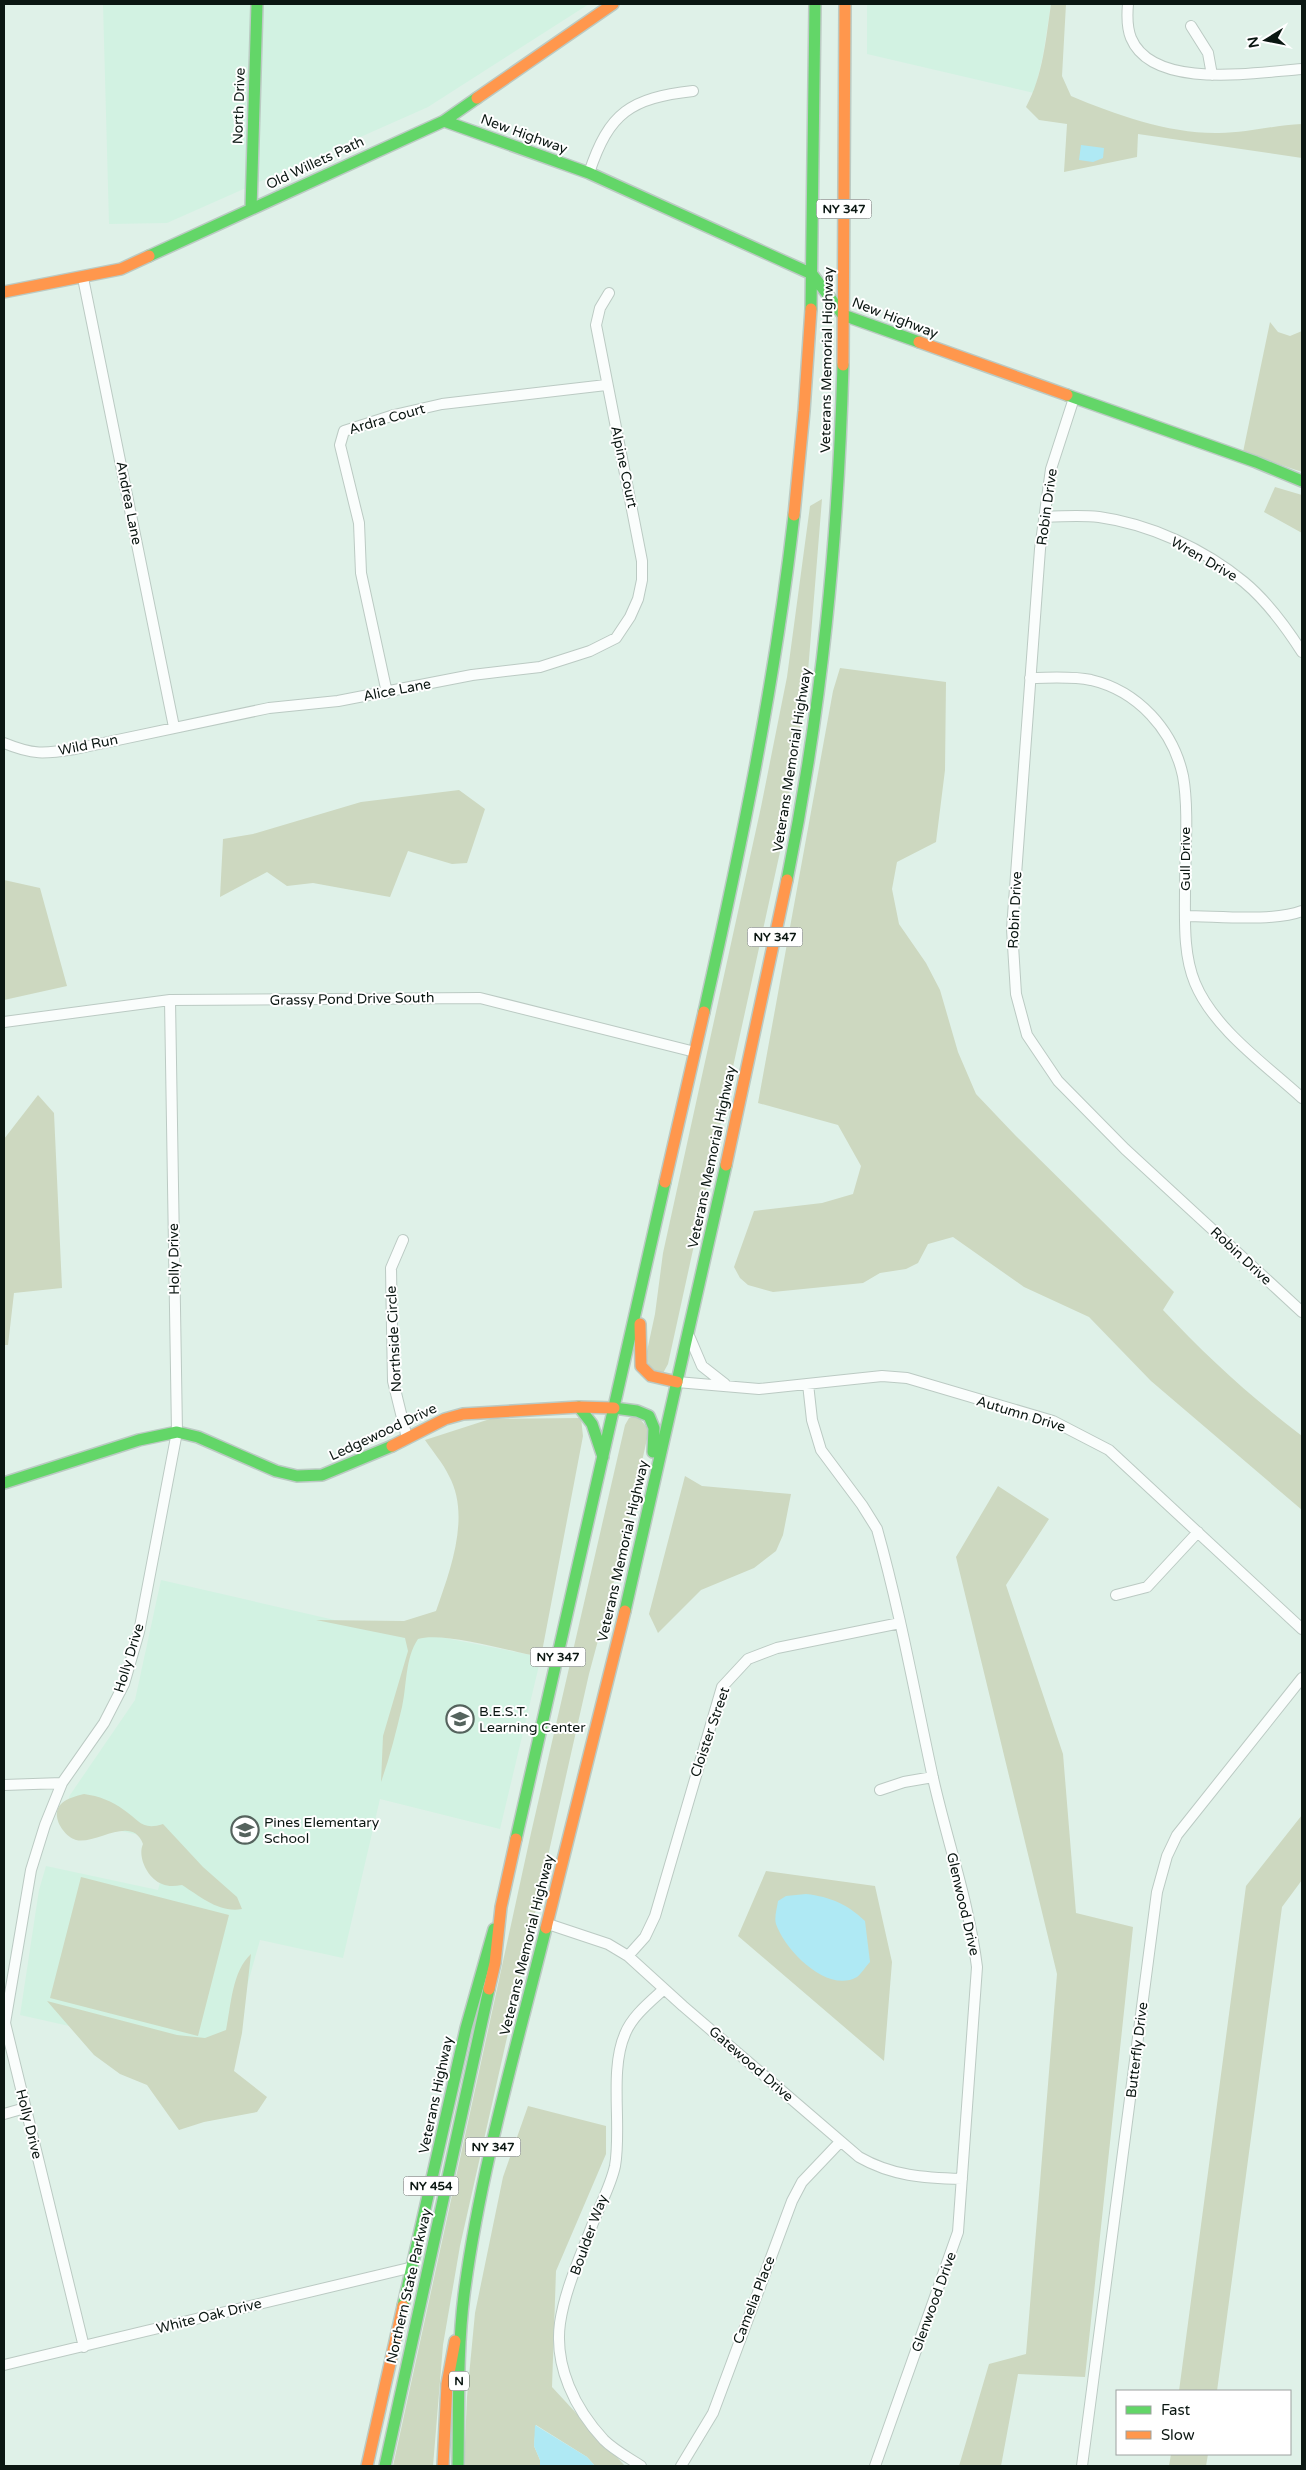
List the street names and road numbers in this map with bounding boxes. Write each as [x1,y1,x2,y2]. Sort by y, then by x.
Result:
street label: North Drive [229,67,249,145]
street label: New Highway [478,110,570,158]
street label: Old Willets Path [263,133,367,193]
road number: NY 347 [816,200,872,218]
street label: Veterans Memorial Highway [817,266,837,453]
street label: New Highway [849,294,941,342]
street label: Ardra Court [347,400,428,438]
street label: Alpine Court [607,424,641,510]
street label: Andrea Lane [113,460,145,546]
street label: Robin Drive [1033,467,1061,547]
street label: Wren Drive [1168,533,1240,585]
street label: Veterans Memorial Highway [769,666,815,853]
street label: Alice Lane [362,675,432,705]
street label: Wild Run [57,731,119,759]
street label: Gull Drive [1177,827,1194,891]
street label: Robin Drive [1004,871,1026,949]
road number: NY 347 [748,928,802,946]
street label: Grassy Pond Drive South [269,989,435,1009]
street label: Veterans Memorial Highway [684,1064,740,1250]
street label: Holly Drive [165,1223,183,1295]
street label: Robin Drive [1207,1223,1275,1289]
street label: Northside Circle [383,1285,405,1393]
street label: Autumn Drive [974,1392,1068,1436]
street label: Ledgewood Drive [327,1400,439,1464]
street label: Veterans Memorial Highway [594,1458,652,1644]
street label: Holly Drive [110,1621,148,1695]
road number: NY 347 [530,1648,586,1666]
street label: Cloister Street [687,1684,734,1779]
street label: Glenwood Drive [943,1851,983,1957]
street label: Veterans Memorial Highway [496,1852,558,2037]
street label: Butterfly Drive [1123,2001,1151,2099]
street label: Gatewood Drive [705,2023,797,2105]
street label: Veterans Highway [415,2034,457,2155]
street label: Holly Drive [12,2087,46,2161]
road number: NY 347 [466,2138,520,2156]
road number: NY 454 [404,2176,458,2196]
street label: Boulder Way [567,2192,612,2278]
street label: Northern State Parkway [383,2206,435,2365]
street label: Glenwood Drive [908,2250,960,2354]
street label: Camelia Place [729,2254,779,2346]
street label: White Oak Drive [155,2295,263,2337]
road number: N [449,2372,469,2390]

